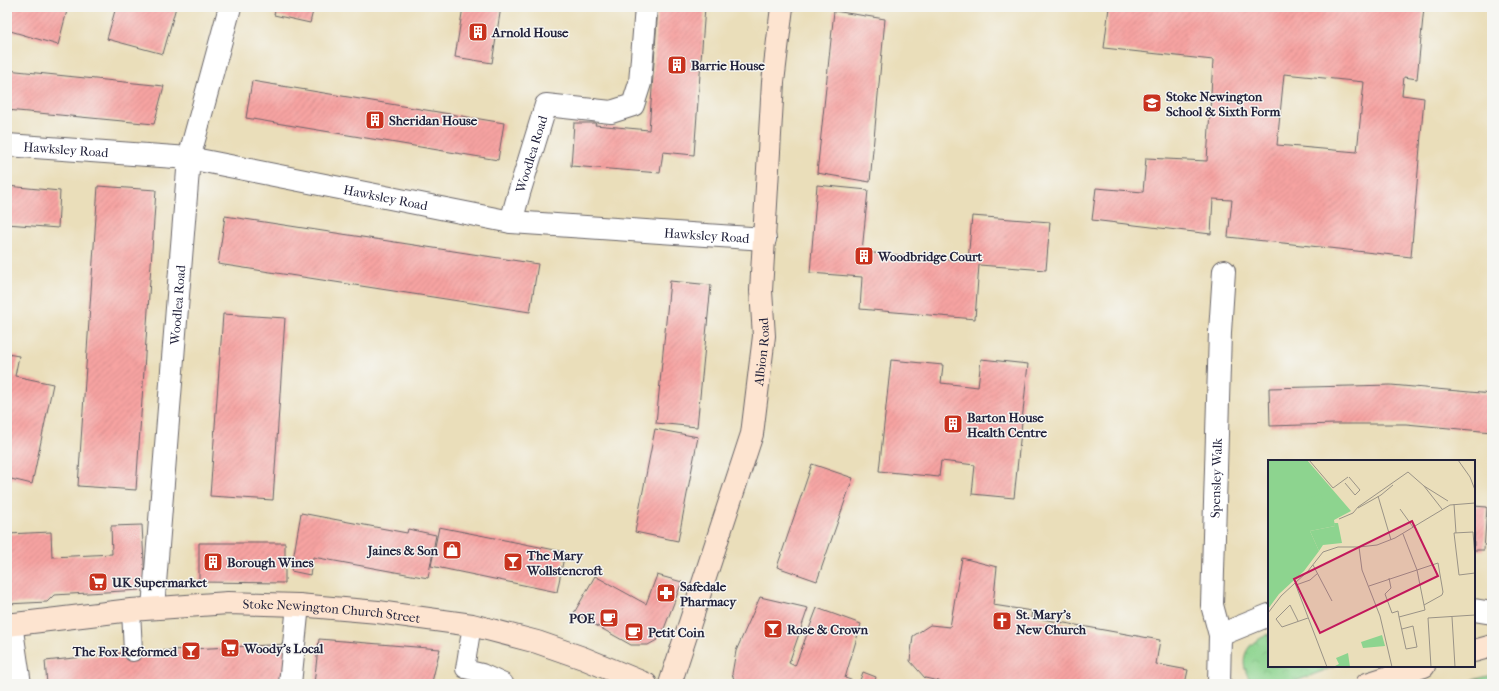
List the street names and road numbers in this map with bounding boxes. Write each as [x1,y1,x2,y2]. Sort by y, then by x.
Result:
street label: Woodlea Road [512,113,551,195]
street label: Hawksley Road [23,139,110,160]
street label: Hawksley Road [342,182,430,213]
street label: Hawksley Road [664,225,751,246]
street label: Woodlea Road [167,264,188,346]
street label: Albion Road [751,316,772,388]
street label: Spensley Walk [1208,438,1225,518]
street label: Stoke Newington Church Street [242,596,422,626]

